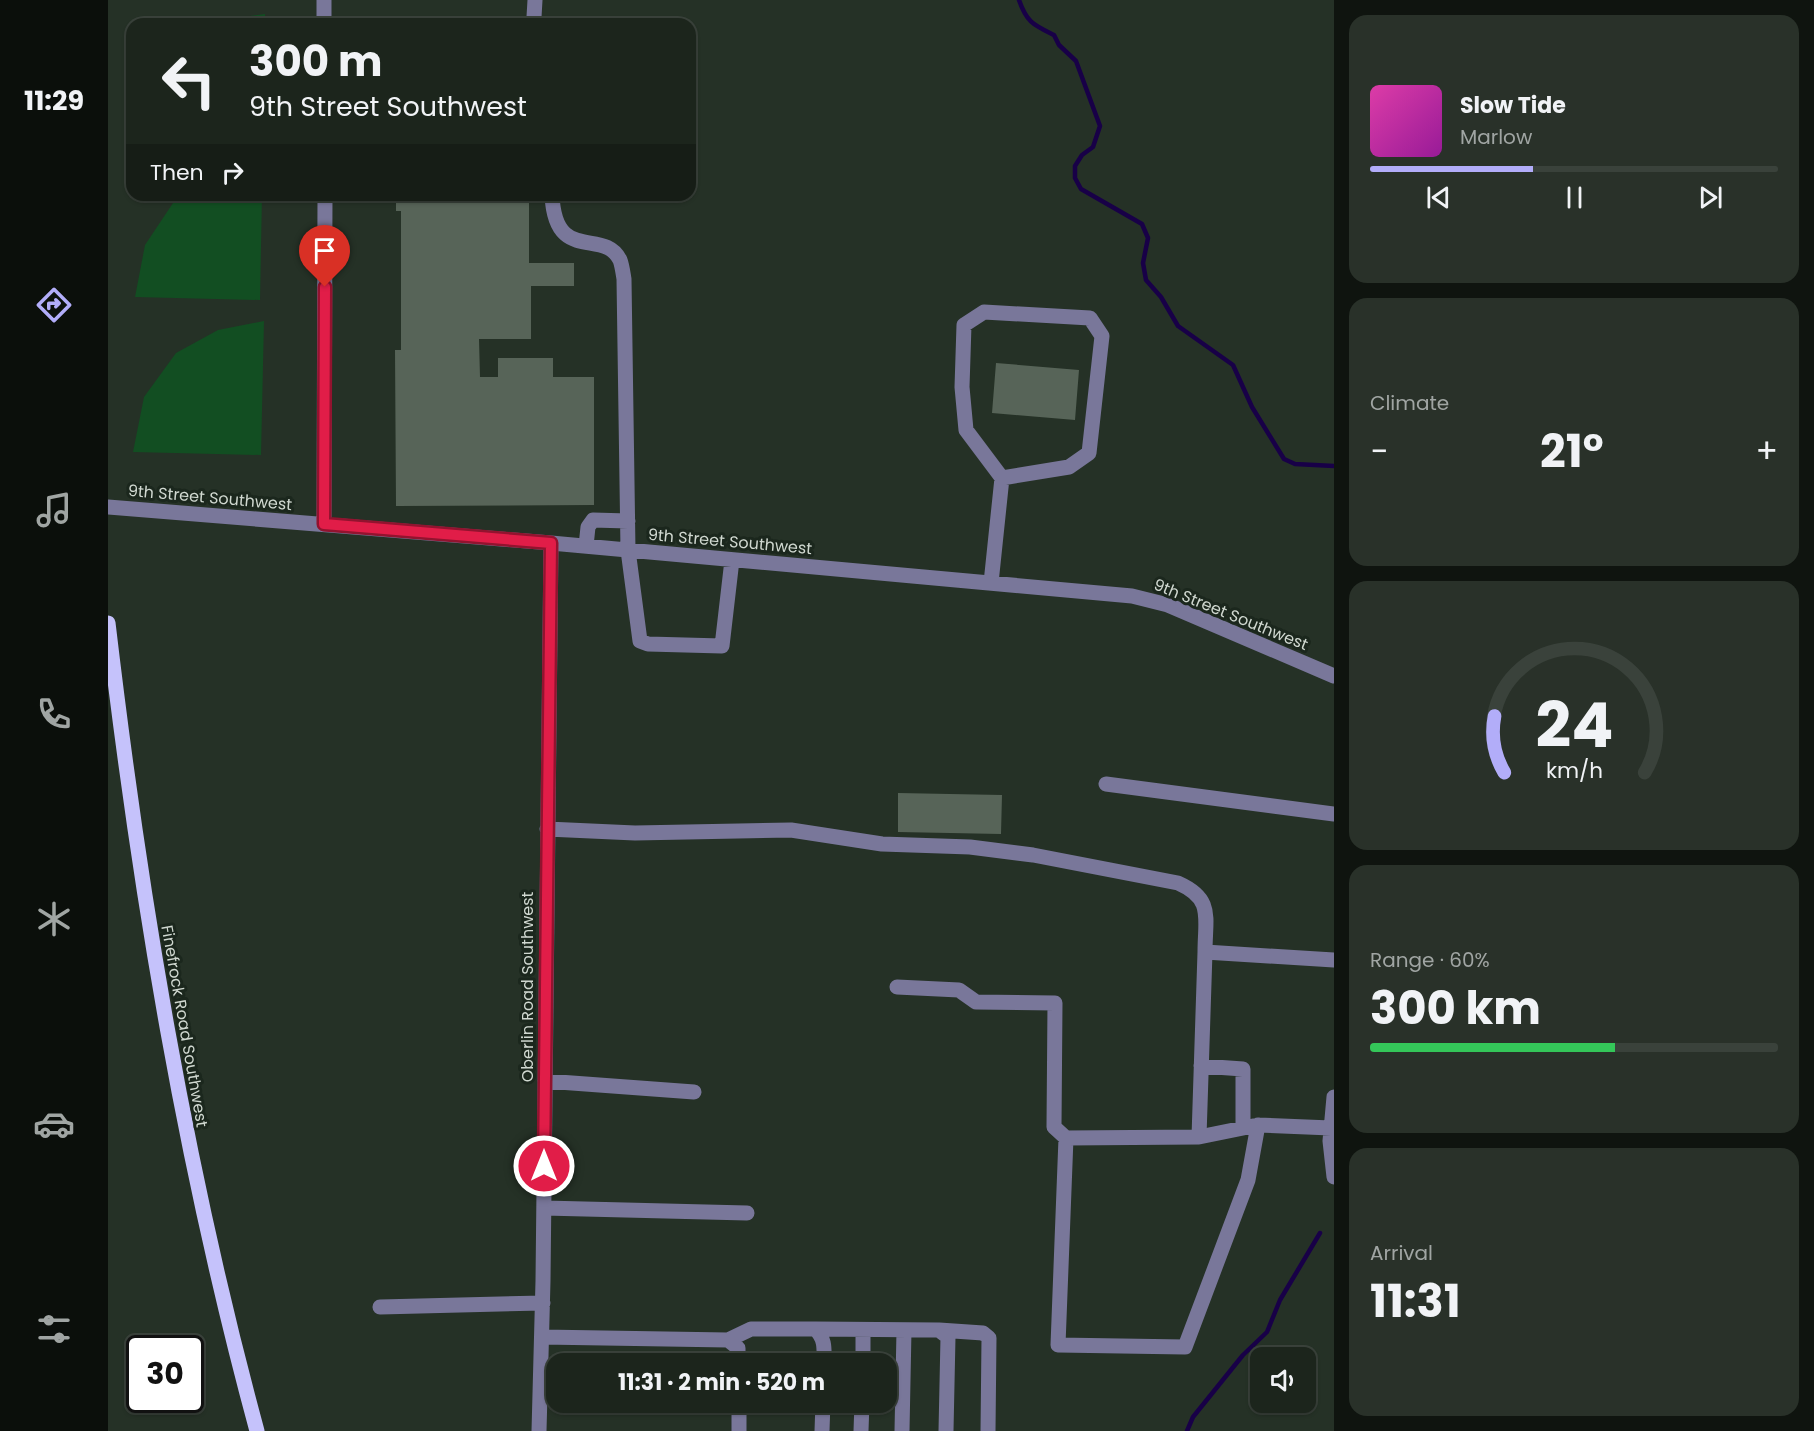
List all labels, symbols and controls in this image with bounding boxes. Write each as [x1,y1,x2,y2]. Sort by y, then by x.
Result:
text: 300 m [249,32,383,91]
icon: left [150,42,228,120]
text: 11:29 [24,82,84,119]
text: 9th Street Southwest [249,88,527,125]
text: Slow Tide [1460,90,1566,121]
text: Marlow [1460,123,1532,151]
icon: right [216,156,249,189]
text: Then [150,157,204,188]
icon: previous [1422,181,1455,214]
icon: pause [1558,181,1591,214]
icon: next [1694,181,1727,214]
pin [299,225,350,287]
icon: arrive [308,234,341,267]
icon: directions [33,284,75,326]
text: Climate [1370,389,1449,417]
text: 21° [1540,420,1604,483]
text: − [1370,428,1388,475]
text: + [1755,428,1778,475]
street label: 9th Street Southwest [127,479,293,516]
icon: music [33,489,75,531]
street label: 9th Street Southwest [647,523,813,560]
street label: 9th Street Southwest [1150,573,1312,656]
text: 24 [1535,681,1613,769]
icon: phone [33,693,75,735]
text: km/h [1545,755,1603,786]
street label: Oberlin Road Southwest [516,891,539,1082]
icon: climate [33,898,75,940]
street label: Finefrock Road Southwest [155,923,214,1129]
text: Range · 60% [1370,946,1490,974]
text: 300 km [1370,977,1541,1040]
icon: car [33,1103,75,1145]
position arrow [512,1134,576,1198]
text: Arrival [1370,1239,1433,1267]
text: 11:31 [1370,1270,1461,1333]
icon: filters [33,1308,75,1350]
speed limit sign: 30 [126,1335,204,1413]
map controls [1250,1347,1316,1413]
button: sound [1250,1347,1316,1413]
text: 11:31 · 2 min · 520 m [618,1367,825,1398]

